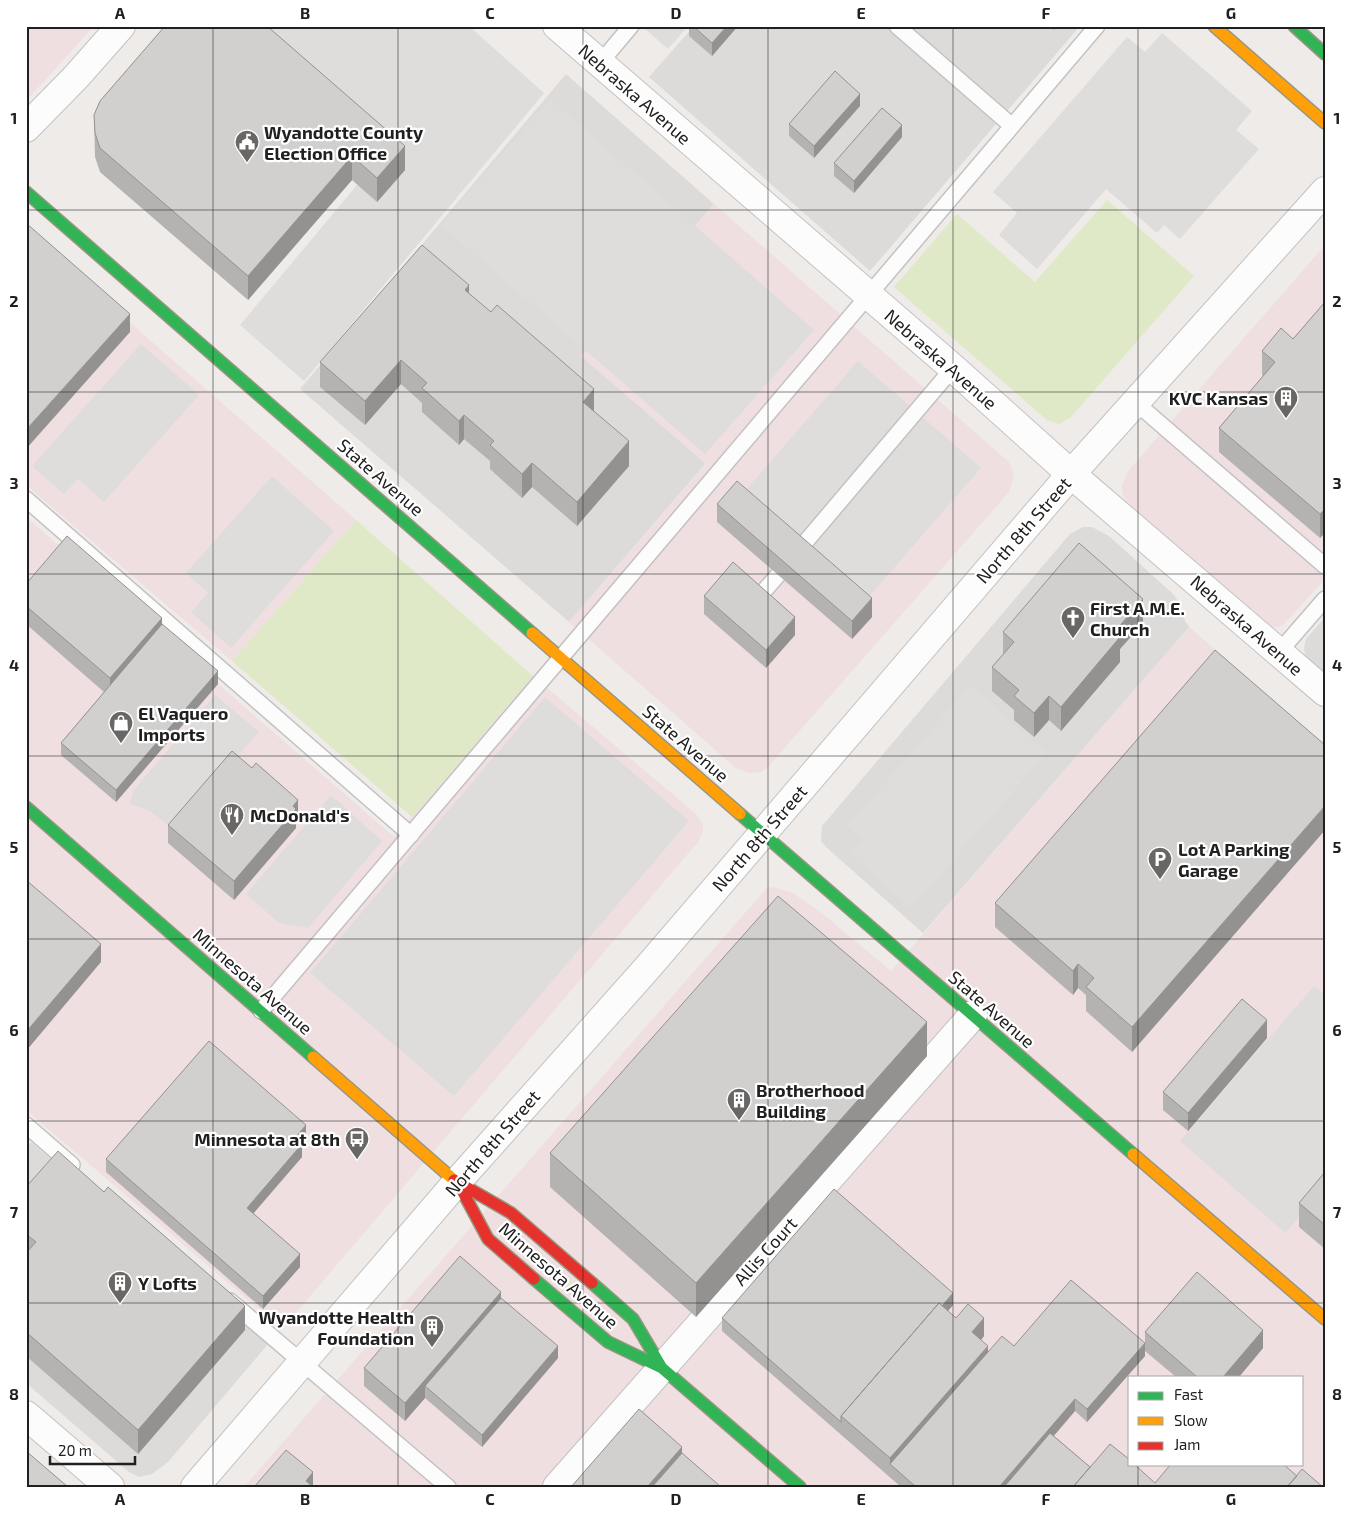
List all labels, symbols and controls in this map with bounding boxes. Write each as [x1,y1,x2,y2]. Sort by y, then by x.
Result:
text: A [115,3,126,22]
text: B [300,3,310,22]
text: C [485,3,495,22]
text: D [671,3,682,22]
text: E [856,3,866,22]
text: F [1042,3,1051,22]
text: G [1226,3,1236,22]
street label: Nebraska Avenue [574,39,696,149]
text: 1 [11,108,17,127]
text: 1 [1334,108,1340,127]
place label: Wyandotte County Election Office [264,121,424,164]
public building icon: Wyandotte County Election Office [234,129,260,163]
text: 2 [9,291,19,310]
text: 2 [1332,291,1342,310]
street label: Nebraska Avenue [880,304,1002,414]
building icon: KVC Kansas [1273,385,1299,419]
place label: KVC Kansas [1169,387,1268,409]
street label: State Avenue [333,434,429,520]
street label: North 8th Street [971,472,1075,588]
text: 3 [9,473,19,492]
text: 3 [1332,473,1342,492]
street label: Nebraska Avenue [1186,570,1308,680]
place label: First A.M.E. Church [1090,597,1185,640]
church icon: First A.M.E. Church [1060,605,1086,639]
text: 4 [9,655,19,674]
text: 4 [1332,655,1342,674]
street label: State Avenue [638,700,734,786]
place label: El Vaquero Imports [138,702,228,745]
shop icon: El Vaquero Imports [108,710,134,744]
street label: North 8th Street [707,780,811,896]
restaurant icon: McDonald's [219,802,245,836]
place label: McDonald's [250,804,350,826]
text: 5 [10,837,19,856]
text: 5 [1333,837,1342,856]
place label: Lot A Parking Garage [1178,838,1290,881]
parking icon: Lot A Parking Garage [1147,846,1173,880]
street label: Minnesota Avenue [189,923,317,1039]
street label: State Avenue [944,966,1040,1052]
text: 6 [9,1020,19,1039]
text: 6 [1332,1020,1342,1039]
place label: Brotherhood Building [756,1079,864,1122]
street label: North 8th Street [440,1085,544,1201]
building icon: Brotherhood Building [726,1087,752,1121]
bus stop icon: Minnesota at 8th [344,1126,370,1160]
place label: Minnesota at 8th [194,1128,340,1150]
text: 7 [10,1202,19,1221]
text: 7 [1333,1202,1342,1221]
street label: Allis Court [729,1212,801,1290]
street label: Minnesota Avenue [495,1217,623,1333]
building icon: Y Lofts [107,1270,133,1304]
place label: Y Lofts [138,1272,197,1294]
place label: Wyandotte Health Foundation [258,1306,414,1349]
building icon: Wyandotte Health Foundation [419,1314,445,1348]
legend [1128,1376,1304,1466]
text: 8 [9,1384,19,1403]
text: 8 [1332,1384,1342,1403]
text: Fast [1174,1385,1204,1403]
text: Slow [1174,1411,1208,1429]
scale bar [50,1433,135,1465]
text: Jam [1174,1435,1200,1453]
text: 20 m [58,1441,92,1459]
text: A [115,1489,126,1508]
text: B [300,1489,310,1508]
text: C [485,1489,495,1508]
text: D [671,1489,682,1508]
text: E [856,1489,866,1508]
text: F [1042,1489,1051,1508]
text: G [1226,1489,1236,1508]

